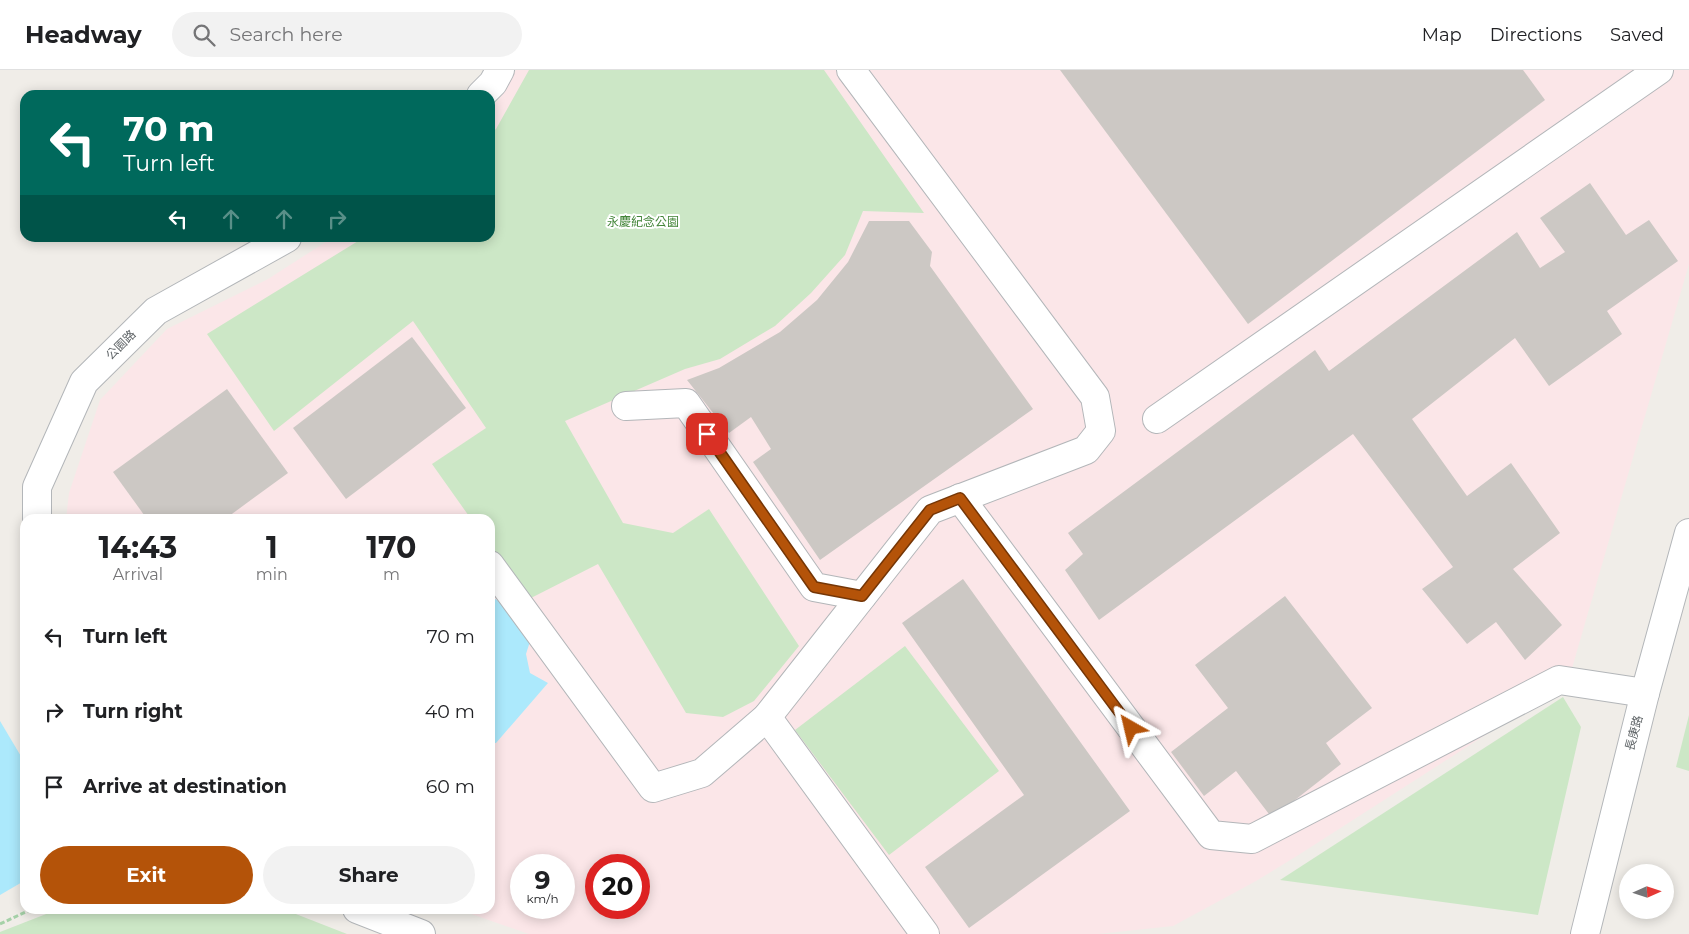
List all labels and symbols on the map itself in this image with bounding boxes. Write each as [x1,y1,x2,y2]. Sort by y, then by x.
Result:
park label: 永慶紀念公園 [607,214,679,229]
street label: 公園路 [103,327,139,363]
pin [686,413,728,455]
position arrow [1104,701,1156,753]
street label: 長庚路 [1622,714,1645,752]
speed limit sign: 20 [585,854,650,919]
north arrow [1619,864,1674,919]

